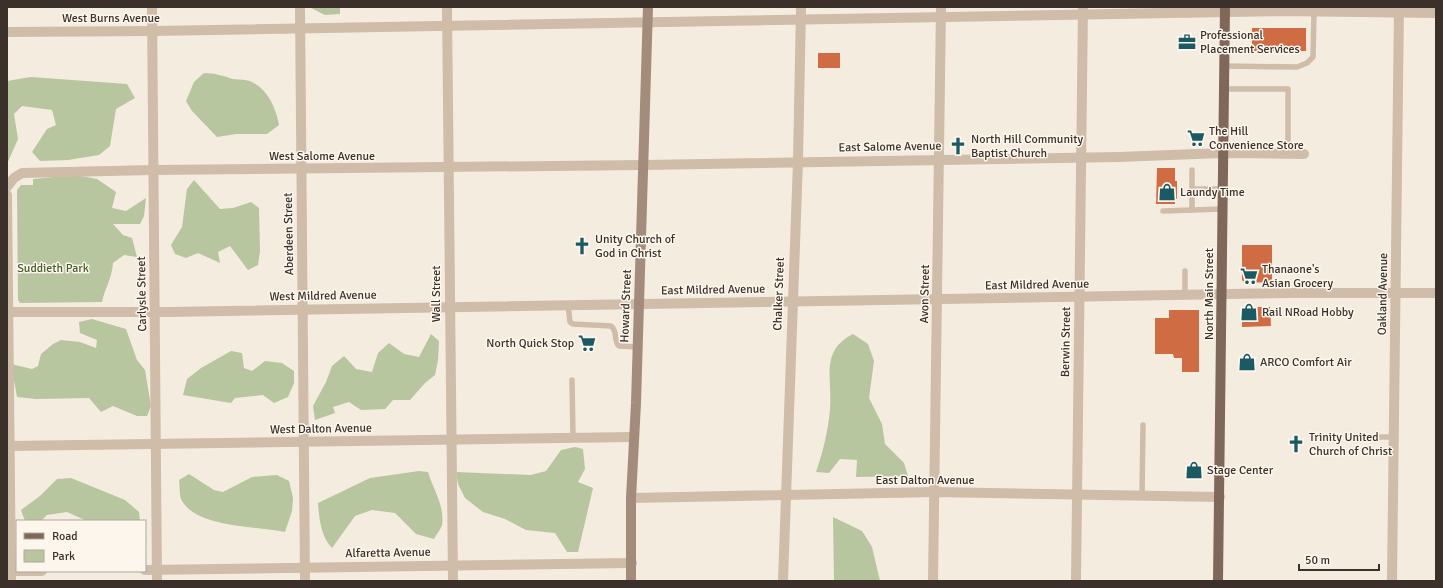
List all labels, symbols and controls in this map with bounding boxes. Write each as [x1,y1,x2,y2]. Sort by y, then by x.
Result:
street label: West Burns Avenue [62,11,160,26]
place label: Professional Placement Services [1200,28,1300,57]
office icon: Professional Placement Services [1177,32,1197,52]
place label: The Hill Convenience Store [1209,124,1304,153]
supermarket icon: The Hill Convenience Store [1186,128,1206,148]
place label: North Hill Community Baptist Church [971,132,1083,161]
church icon: North Hill Community Baptist Church [948,136,968,156]
street label: East Salome Avenue [838,139,942,155]
street label: West Salome Avenue [269,149,375,164]
shop icon: Laundy Time [1157,182,1177,202]
place label: Laundy Time [1180,185,1245,200]
street label: Aberdeen Street [281,192,297,276]
place label: Unity Church of God in Christ [595,232,676,261]
church icon: Unity Church of God in Christ [572,236,592,256]
street label: North Main Street [1202,248,1217,340]
street label: Oakland Avenue [1375,253,1391,335]
street label: Carlysle Street [134,256,150,332]
street label: Chalker Street [770,257,788,331]
park label: Suddieth Park [17,261,89,276]
place label: Thanaone's Asian Grocery [1262,262,1334,291]
street label: Avon Street [917,264,933,324]
street label: Wall Street [429,266,444,322]
supermarket icon: Thanaone's Asian Grocery [1239,266,1259,286]
street label: Howard Street [617,269,635,343]
street label: East Mildred Avenue [985,277,1089,293]
street label: East Mildred Avenue [661,282,765,298]
street label: West Mildred Avenue [269,288,377,304]
shop icon: Rail NRoad Hobby [1239,302,1259,322]
place label: Rail NRoad Hobby [1262,305,1354,320]
street label: Berwin Street [1058,307,1074,377]
supermarket icon: North Quick Stop [577,333,597,353]
place label: North Quick Stop [486,336,574,351]
shop icon: ARCO Comfort Air [1237,352,1257,372]
place label: ARCO Comfort Air [1260,355,1352,370]
street label: West Dalton Avenue [270,421,372,437]
place label: Trinity United Church of Christ [1309,430,1392,459]
church icon: Trinity United Church of Christ [1286,434,1306,454]
shop icon: Stage Center [1184,460,1204,480]
place label: Stage Center [1207,463,1274,478]
street label: East Dalton Avenue [875,473,975,488]
legend [16,520,146,572]
text: Road [52,529,78,544]
street label: Alfaretta Avenue [345,545,431,561]
scale bar [1299,546,1379,572]
text: Park [52,549,75,564]
text: 50 m [1305,553,1330,568]

